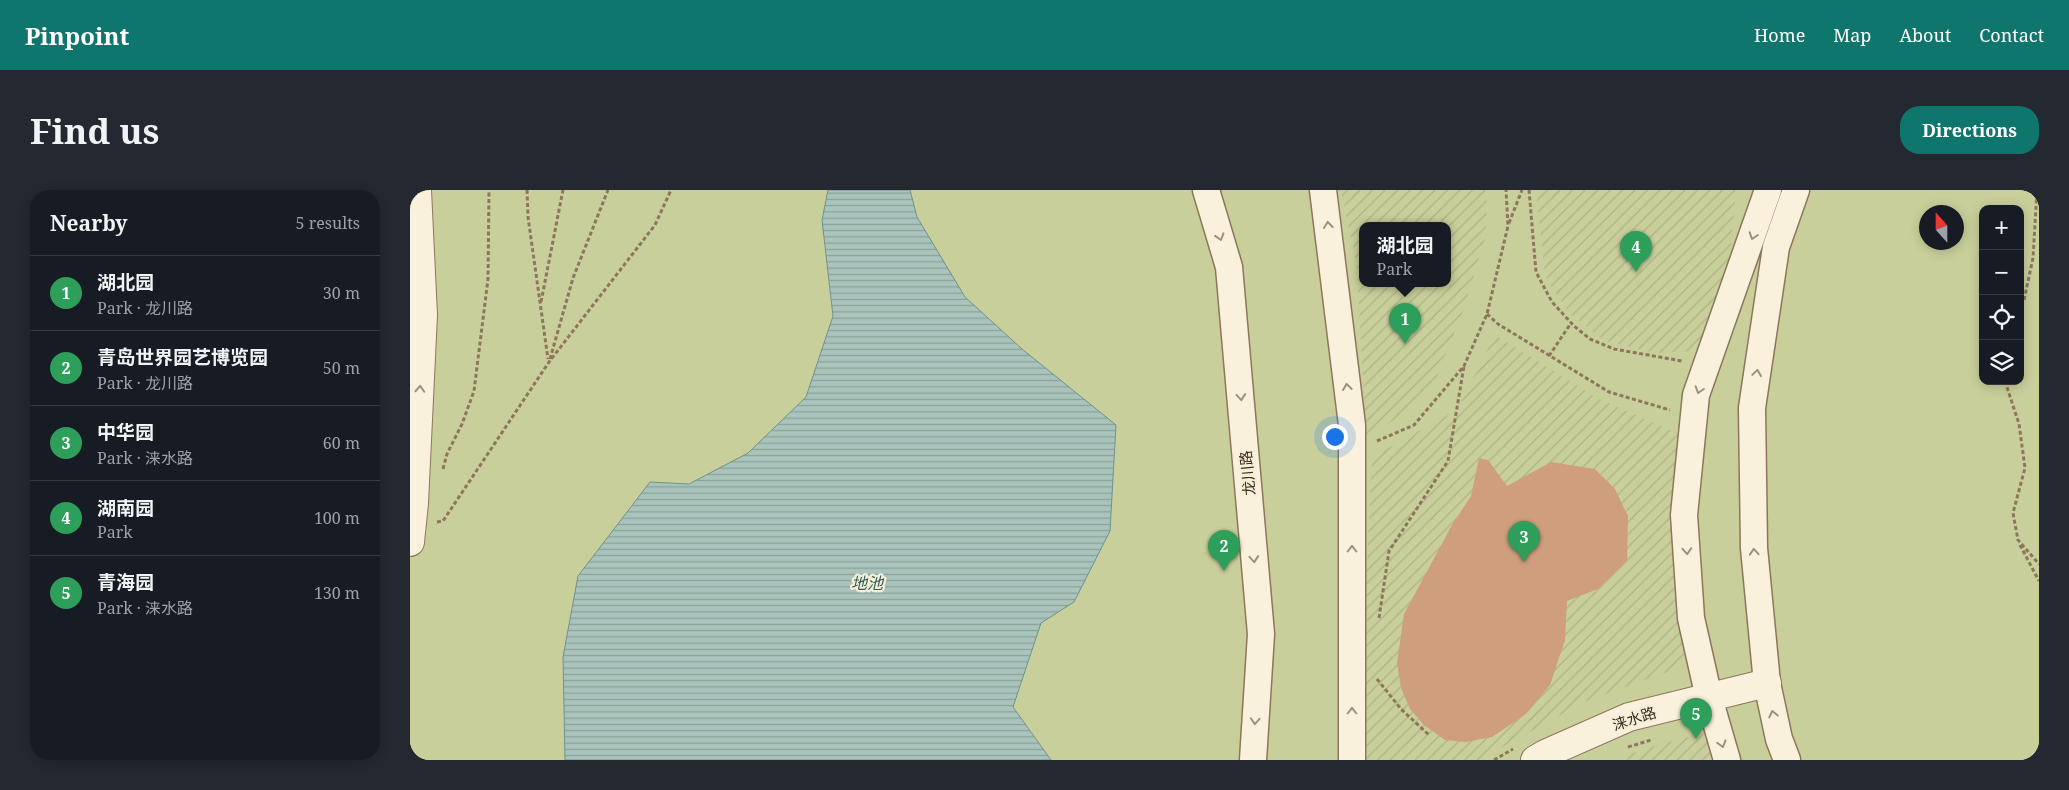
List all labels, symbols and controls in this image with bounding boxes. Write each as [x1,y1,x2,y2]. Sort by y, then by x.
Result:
text: Pinpoint [25,19,129,52]
text: Home [1754,23,1805,47]
text: Map [1833,23,1871,47]
text: About [1899,23,1951,47]
text: Contact [1979,23,2044,47]
button: Directions [1900,106,2039,154]
text: Find us [30,107,159,154]
north arrow [1919,205,1964,250]
map controls [1979,205,2024,385]
button: + [1979,205,2024,250]
text: Nearby [50,209,128,237]
text: 5 results [296,212,360,234]
one-way arrow [1323,221,1334,229]
popup [1359,222,1451,287]
pin: 4 [1620,231,1652,272]
one-way arrow [1215,232,1225,240]
text: 湖北园 [1376,232,1434,258]
one-way arrow [1749,232,1759,240]
button: − [1979,250,2024,295]
text: Park [1376,258,1412,280]
text: 湖北园 [97,269,154,295]
text: 1 [61,282,71,304]
text: 30 m [323,282,360,304]
button: locate [1979,295,2024,340]
text: Park · 龙川路 [97,297,193,319]
pin: 1 [1389,303,1421,344]
button: layers [1979,340,2024,385]
text: 青岛世界园艺博览园 [97,344,268,370]
text: 2 [61,357,71,379]
text: 50 m [323,357,360,379]
one-way arrow [1752,368,1762,377]
text: Park · 龙川路 [97,372,193,394]
one-way arrow [1342,382,1353,390]
one-way arrow [414,385,425,393]
one-way arrow [1694,385,1704,393]
one-way arrow [1235,394,1246,402]
text: 中华园 [97,419,154,445]
your location [1322,424,1348,450]
text: 3 [61,432,71,454]
text: 60 m [323,432,360,454]
text: Park · 涞水路 [97,447,193,469]
street label: 龙川路 [1235,450,1259,496]
text: 湖南园 [97,495,154,521]
text: 4 [61,507,71,529]
text: 100 m [314,507,360,529]
text: Park [97,521,133,543]
pin: 3 [1508,521,1540,562]
pin: 2 [1208,530,1240,571]
one-way arrow [1347,545,1357,552]
one-way arrow [1681,547,1692,555]
one-way arrow [1749,548,1760,556]
one-way arrow [1249,556,1260,564]
text: 青海园 [97,569,154,595]
water label: 地池 [851,572,885,594]
text: 5 [61,582,71,604]
text: 130 m [314,582,360,604]
text: Park · 涞水路 [97,597,193,619]
pin: 5 [1680,698,1712,739]
street label: 涞水路 [1610,702,1658,734]
one-way arrow [1347,707,1357,715]
one-way arrow [1768,709,1779,718]
one-way arrow [1250,718,1261,726]
one-way arrow [1717,740,1727,748]

